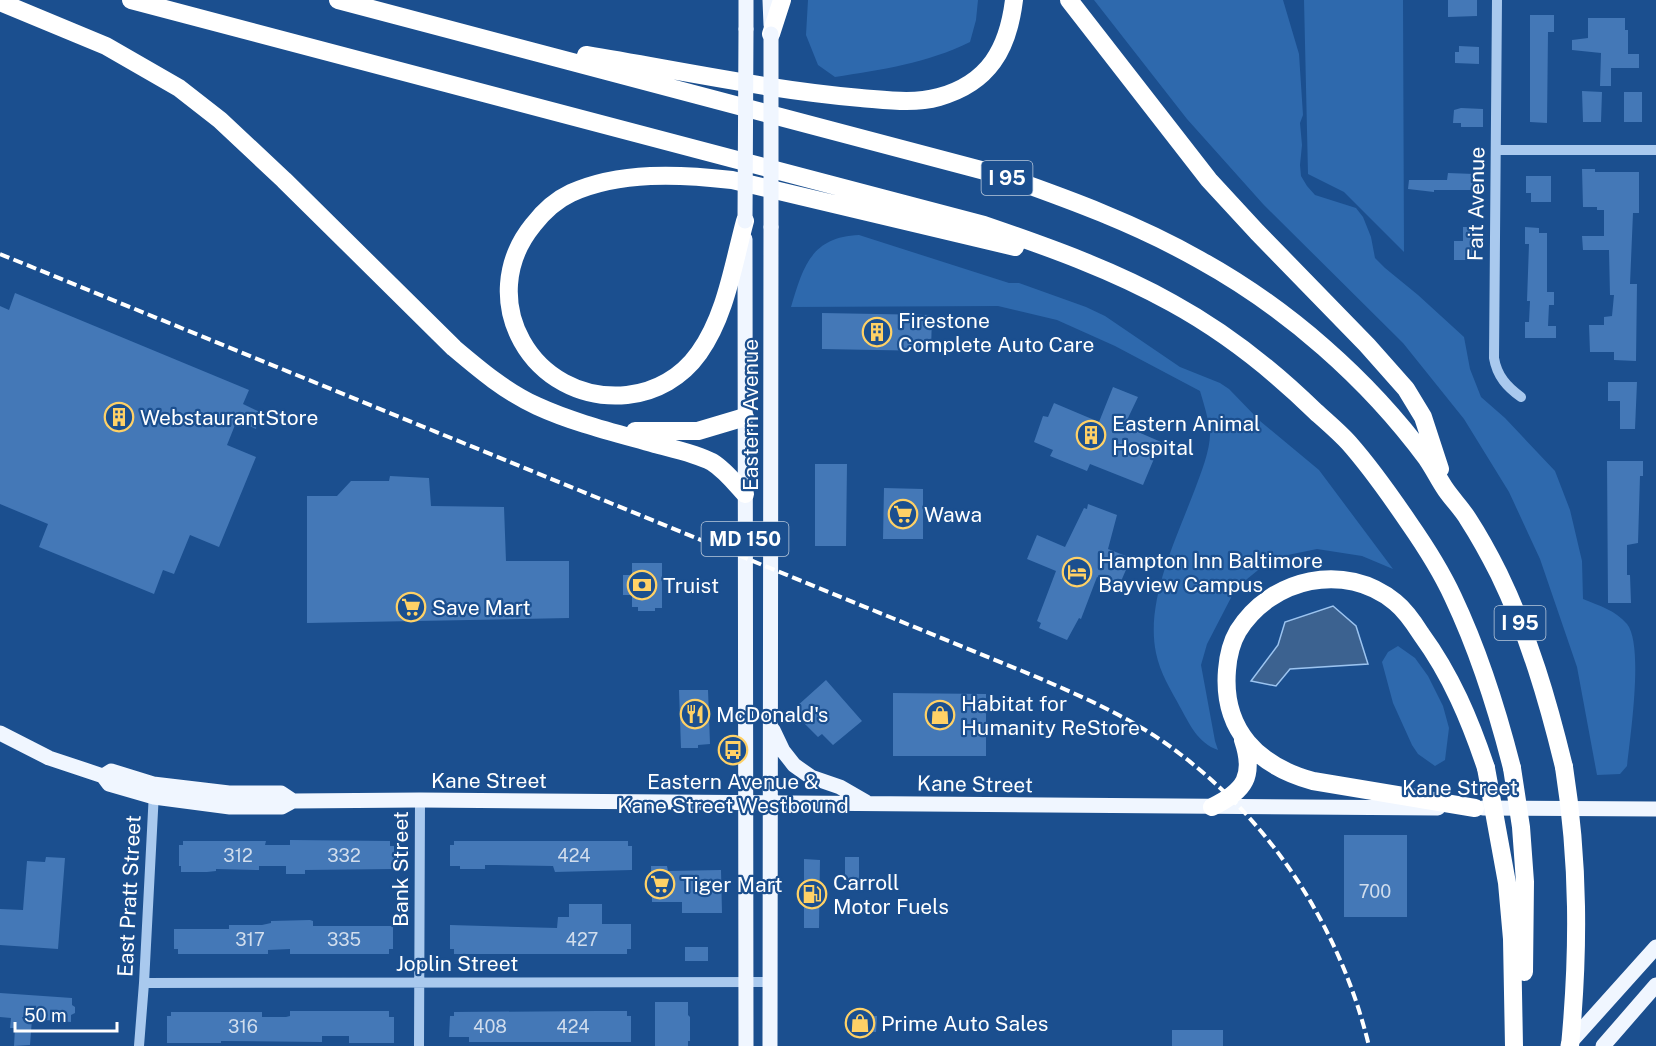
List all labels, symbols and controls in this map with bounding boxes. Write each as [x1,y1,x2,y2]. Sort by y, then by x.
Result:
street label: Fait Avenue [1463,147,1489,261]
road number: I 95 [982,161,1032,195]
place label: Firestone Complete Auto Care [898,308,1094,357]
building icon: Firestone Complete Auto Care [861,316,893,348]
street label: Eastern Avenue [738,339,763,491]
building icon: WebstaurantStore [103,401,135,433]
place label: WebstaurantStore [140,405,318,430]
place label: Eastern Animal Hospital [1112,411,1260,460]
building icon: Eastern Animal Hospital [1075,419,1107,451]
supermarket icon: Wawa [887,498,919,530]
place label: Wawa [924,502,982,527]
road number: MD 150 [702,522,789,556]
place label: Hampton Inn Baltimore Bayview Campus [1098,548,1323,597]
hotel icon: Hampton Inn Baltimore Bayview Campus [1061,556,1093,588]
bank icon: Truist [626,569,658,601]
place label: Truist [663,573,719,598]
supermarket icon: Save Mart [395,591,427,623]
place label: Save Mart [432,595,531,620]
road number: I 95 [1494,606,1546,640]
place label: Habitat for Humanity ReStore [961,691,1140,740]
restaurant icon: McDonald's [679,698,711,730]
shop icon: Habitat for Humanity ReStore [924,699,956,731]
place label: McDonald's [716,702,828,727]
bus stop icon: Eastern Avenue & Kane Street Westbound [717,734,749,766]
street label: Kane Street [431,768,547,793]
place label: Eastern Avenue & Kane Street Westbound [617,769,849,818]
street label: Kane Street [917,770,1033,798]
street label: Kane Street [1402,775,1518,800]
street label: Bank Street [388,811,413,927]
street label: East Pratt Street [112,814,146,978]
house number: 312 [223,845,253,866]
house number: 332 [327,845,361,866]
house number: 424 [557,845,591,866]
supermarket icon: Tiger Mart [644,868,676,900]
place label: Carroll Motor Fuels [833,870,949,919]
place label: Tiger Mart [681,872,783,897]
fuel station icon: Carroll Motor Fuels [796,878,828,910]
house number: 700 [1359,881,1391,902]
house number: 317 [235,929,265,950]
house number: 335 [327,929,361,950]
house number: 427 [566,929,598,950]
street label: Joplin Street [396,951,518,976]
scale bar [15,995,117,1033]
text: 50 m [24,1005,67,1026]
shop icon: Prime Auto Sales [844,1007,876,1039]
place label: Prime Auto Sales [881,1011,1049,1036]
house number: 316 [228,1016,258,1037]
house number: 408 [473,1016,507,1037]
house number: 424 [556,1016,590,1037]

